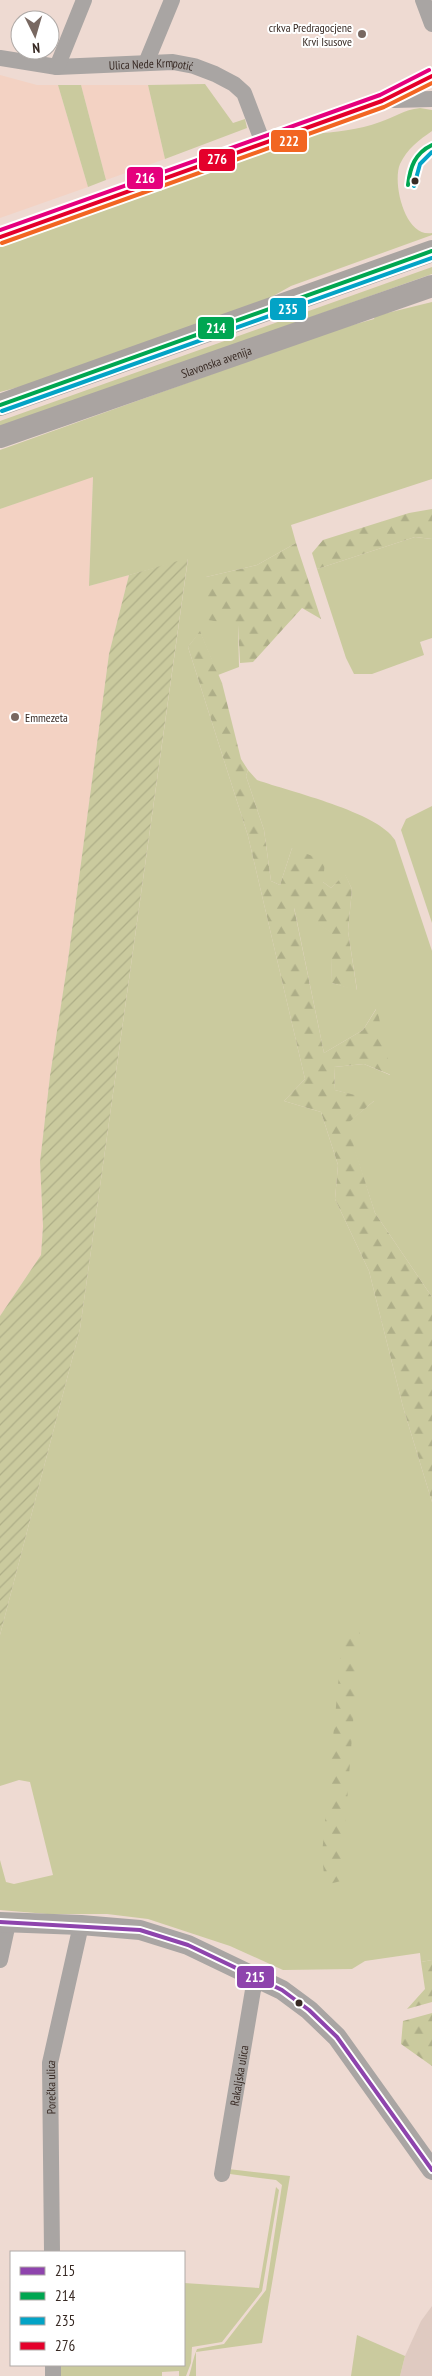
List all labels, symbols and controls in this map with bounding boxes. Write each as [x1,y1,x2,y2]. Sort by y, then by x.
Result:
north arrow [10,10,60,60]
place label: crkva Predragocjene Krvi Isusove [269,20,352,49]
marker: crkva Predragocjene Krvi Isusove [356,28,368,40]
text: N [32,39,41,57]
street label: Ulica Nede Krmpotić [108,54,195,73]
line badge: 222 [270,129,308,153]
text: 222 [279,132,299,150]
line badge: 276 [198,148,236,172]
text: 276 [207,150,227,168]
line badge: 216 [126,166,164,190]
text: 216 [135,169,155,187]
unlabelled marker [410,176,420,186]
line badge: 235 [269,297,307,321]
text: 235 [278,300,298,318]
line badge: 214 [197,316,235,340]
text: 214 [206,319,226,337]
street label: Slavonska avenija [179,342,254,381]
place label: Emmezeta [25,710,68,725]
marker: Emmezeta [9,711,21,723]
line badge: 215 [236,1965,275,1989]
text: 215 [245,1968,265,1986]
unlabelled marker [294,1998,304,2008]
street label: Rakaljska ulica [226,2044,251,2107]
street label: Porečka ulica [42,2058,58,2114]
legend [10,2251,185,2366]
text: 215 [55,2261,75,2280]
text: 214 [55,2286,76,2305]
text: 235 [55,2311,75,2330]
text: 276 [55,2336,76,2355]

